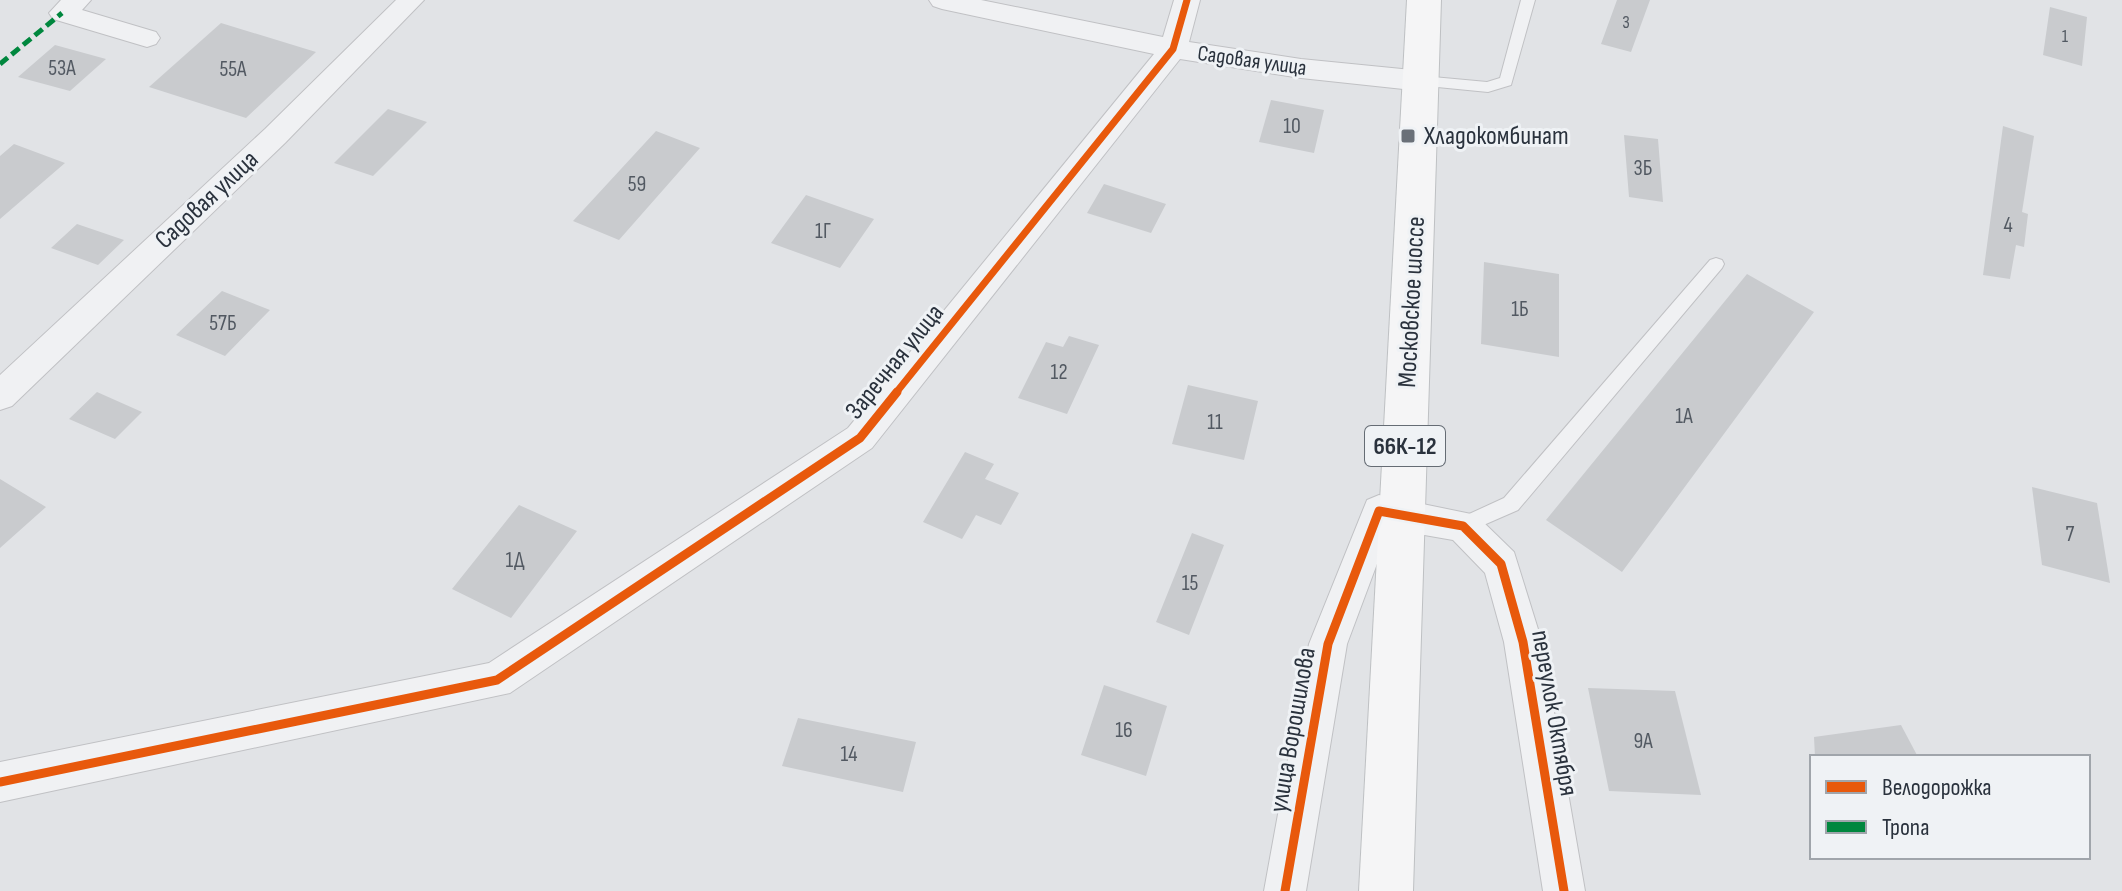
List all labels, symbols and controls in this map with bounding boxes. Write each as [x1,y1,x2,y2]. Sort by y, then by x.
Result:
house number: 3 [1622,12,1630,33]
house number: 1 [2062,26,2069,47]
street label: Садовая улица [1196,40,1308,82]
house number: 53А [48,55,76,82]
house number: 55А [219,56,247,83]
house number: 10 [1283,113,1301,140]
place label: Хладокомбинат [1423,121,1569,152]
marker: Хладокомбинат [1399,127,1417,145]
street label: Садовая улица [149,144,265,256]
house number: 3Б [1634,155,1652,182]
house number: 59 [628,171,646,198]
house number: 4 [2003,212,2013,239]
street label: Московское шоссе [1392,216,1432,388]
house number: 1Г [815,218,831,245]
house number: 1Б [1511,296,1529,323]
street label: Заречная улица [839,298,951,426]
house number: 57Б [209,310,237,337]
house number: 12 [1050,359,1068,386]
house number: 1А [1675,403,1693,430]
house number: 11 [1207,409,1223,436]
road number: 66К-12 [1365,426,1445,466]
house number: 7 [2066,521,2075,548]
house number: 1Д [506,547,525,574]
house number: 15 [1182,570,1198,597]
street label: переулок Октября [1524,628,1584,798]
street label: улица Ворошилова [1263,645,1323,815]
house number: 16 [1115,717,1133,744]
house number: 9А [1633,728,1653,755]
house number: 14 [841,741,857,768]
legend [1810,755,2090,859]
text: Велодорожка [1882,773,1992,802]
text: Тропа [1882,813,1929,842]

